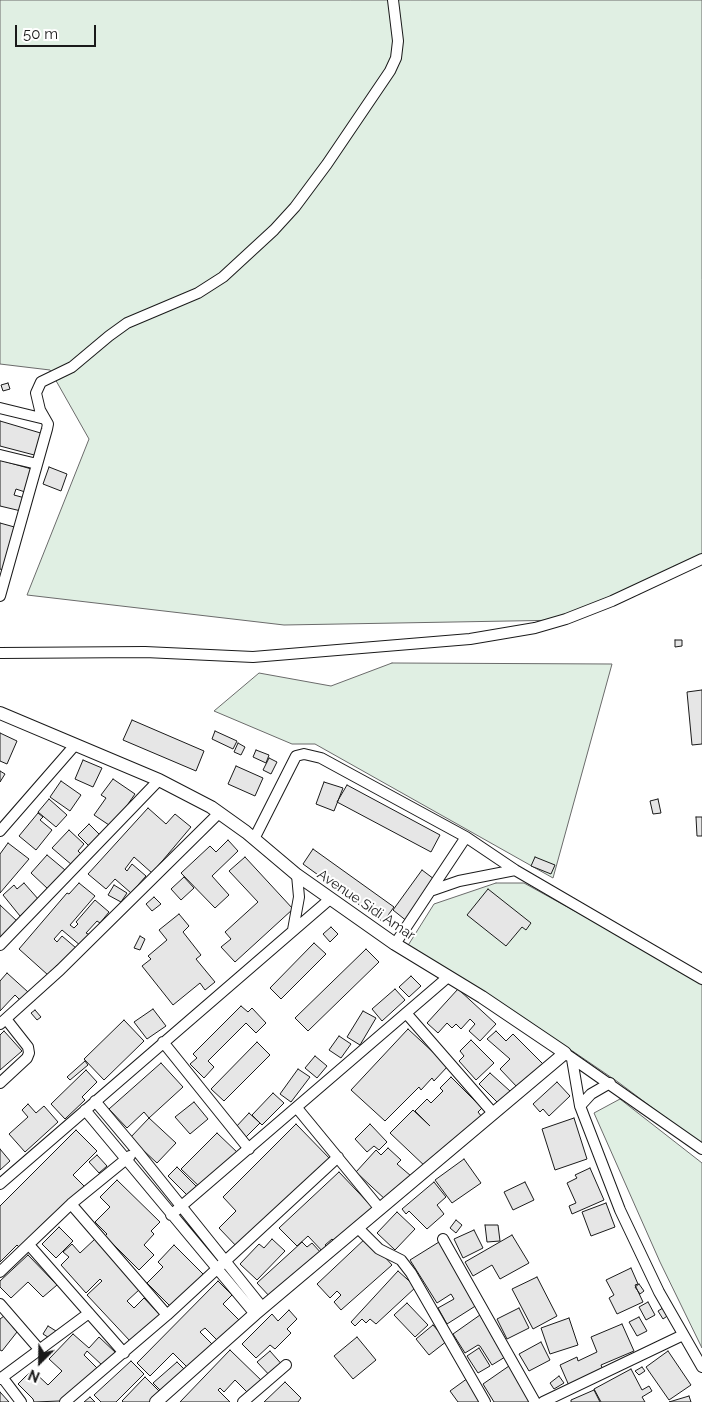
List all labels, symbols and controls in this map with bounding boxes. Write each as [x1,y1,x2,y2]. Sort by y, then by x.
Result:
scale bar [18,15,99,47]
text: 50 m [23,25,58,43]
street label: Avenue Sidi Amar [314,866,418,944]
north arrow [15,1337,65,1387]
text: N [26,1366,42,1385]

